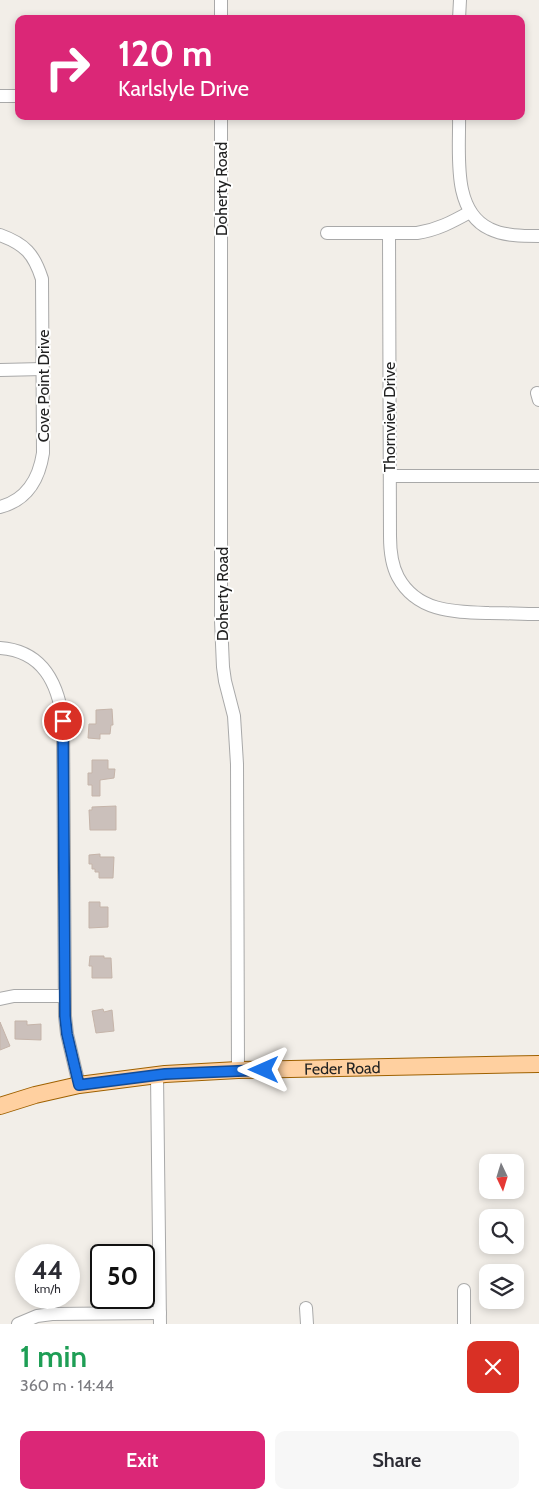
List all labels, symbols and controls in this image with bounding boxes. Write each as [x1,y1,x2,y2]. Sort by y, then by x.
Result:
text: 120 m [118,32,212,75]
icon: right [35,35,100,100]
text: Karlslyle Drive [118,75,249,102]
street label: Doherty Road [212,142,231,236]
street label: Cove Point Drive [34,330,53,442]
street label: Thornview Drive [380,362,399,472]
street label: Doherty Road [213,547,232,641]
pin [42,700,84,742]
icon: arrive [49,707,77,735]
position arrow [237,1043,289,1095]
street label: Feder Road [304,1058,381,1078]
north arrow [479,1154,524,1199]
map controls [479,1154,524,1309]
button: search [479,1209,524,1254]
speed limit sign: 50 [90,1244,155,1309]
text: 44 [32,1255,63,1285]
button: layers [479,1264,524,1309]
text: km/h [34,1281,61,1296]
text: 1 min [20,1338,87,1375]
button: close [467,1341,519,1393]
text: 360 m · 14:44 [20,1376,114,1395]
button: Exit [20,1431,265,1489]
button: Share [275,1431,519,1489]

